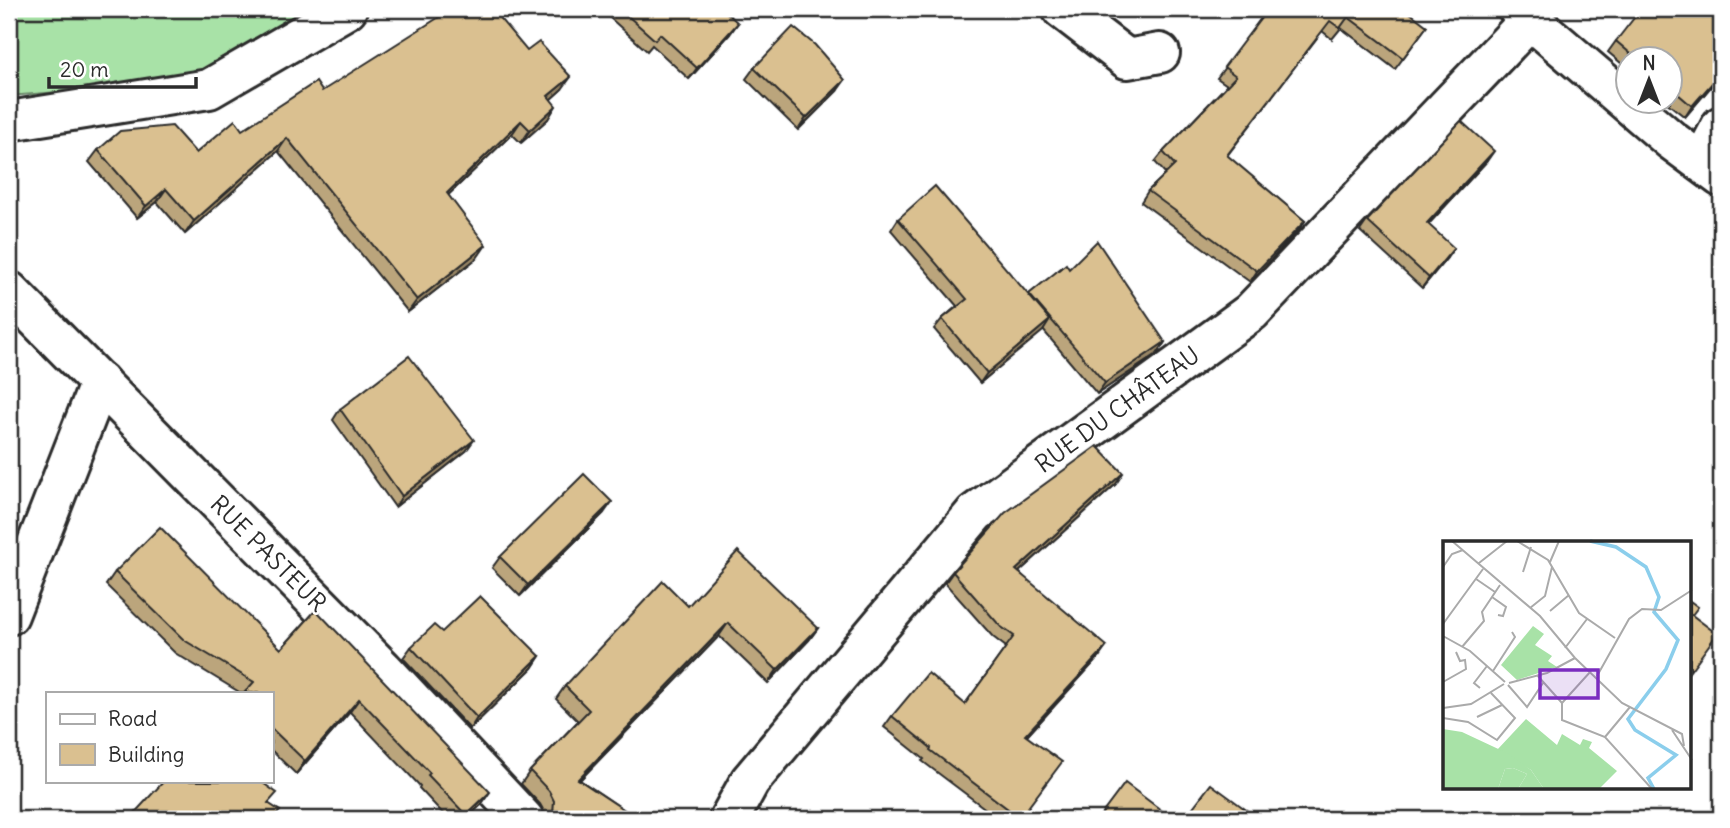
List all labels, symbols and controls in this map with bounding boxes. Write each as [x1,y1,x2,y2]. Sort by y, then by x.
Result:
scale bar [49,46,196,90]
north arrow [1614,46,1684,116]
text: N [1642,51,1656,75]
text: 20 m [60,56,109,83]
street label: RUE DU CHÂTEAU [1029,339,1205,479]
street label: RUE PASTEUR [205,489,333,617]
inset map [1443,541,1692,790]
legend [46,692,273,782]
text: Road [108,705,157,732]
text: Building [108,741,184,768]

